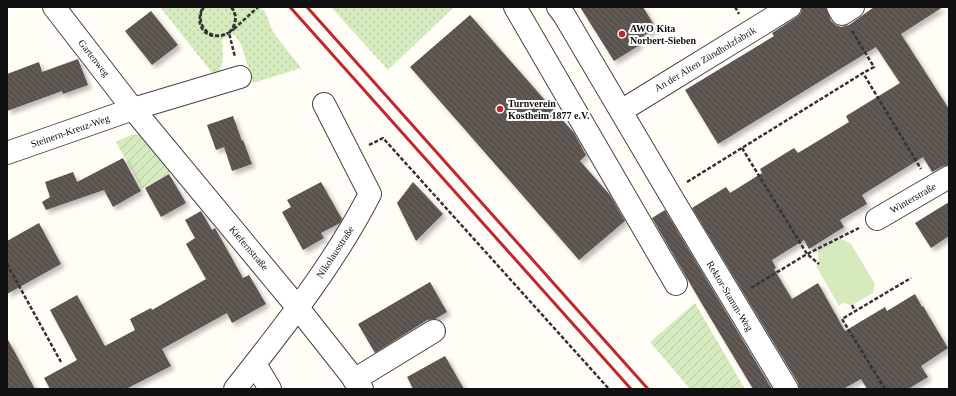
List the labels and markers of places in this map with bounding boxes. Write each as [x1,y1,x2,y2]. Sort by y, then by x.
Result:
place label: AWO Kita Norbert-Sieben [630,23,697,46]
marker: AWO Kita Norbert-Sieben [617,29,627,39]
place label: Turnverein Kostheim 1877 e.V. [508,98,590,121]
marker: Turnverein Kostheim 1877 e.V. [495,104,505,114]

